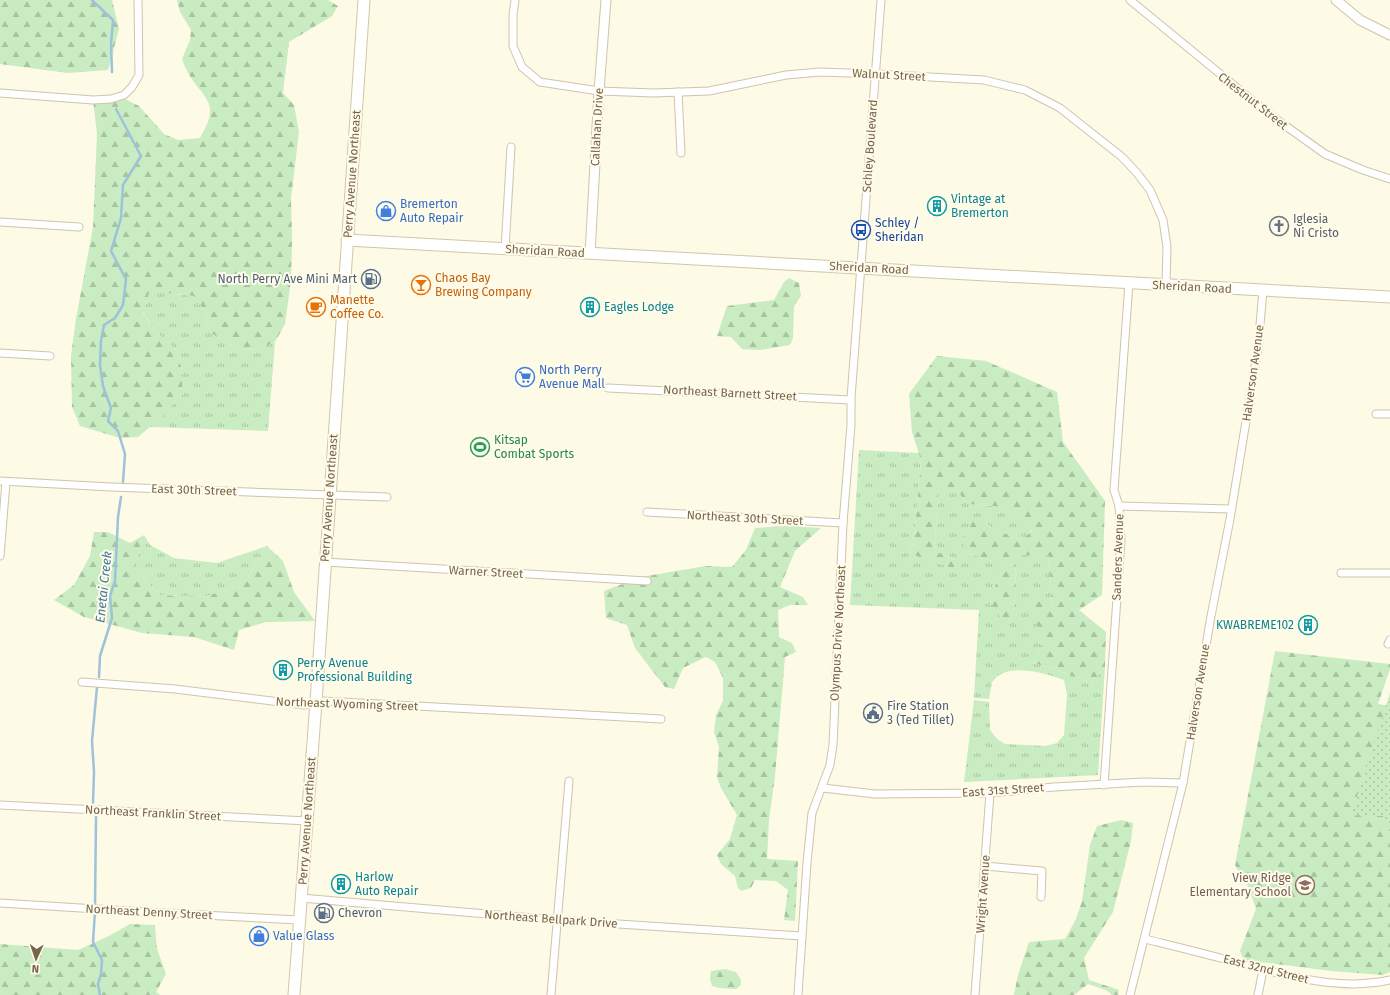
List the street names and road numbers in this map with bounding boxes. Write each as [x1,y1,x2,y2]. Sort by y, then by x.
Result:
street label: Walnut Street [852,66,927,84]
street label: Chestnut Street [1216,70,1291,133]
street label: Callahan Drive [588,87,606,167]
street label: Schley Boulevard [860,99,880,193]
street label: Perry Avenue Northeast [341,109,364,239]
street label: Sheridan Road [505,242,585,260]
street label: Sheridan Road [829,259,909,277]
street label: Sheridan Road [1152,278,1232,296]
street label: Halverson Avenue [1239,324,1267,422]
street label: Northeast Barnett Street [663,383,798,404]
street label: Perry Avenue Northeast [318,433,341,563]
street label: East 30th Street [151,482,238,499]
street label: Northeast 30th Street [686,508,804,528]
street label: Sanders Avenue [1109,513,1127,601]
street label: Warner Street [448,563,524,581]
street label: Olympus Drive Northeast [827,564,849,701]
street label: Halverson Avenue [1183,643,1213,741]
street label: Northeast Wyoming Street [275,695,419,714]
street label: Perry Avenue Northeast [296,756,319,886]
street label: East 31st Street [961,780,1045,800]
street label: Northeast Franklin Street [85,802,222,824]
street label: Wright Avenue [973,854,993,934]
street label: Northeast Denny Street [85,902,213,922]
street label: Northeast Bellpark Drive [484,907,618,931]
street label: East 32nd Street [1222,952,1311,987]

